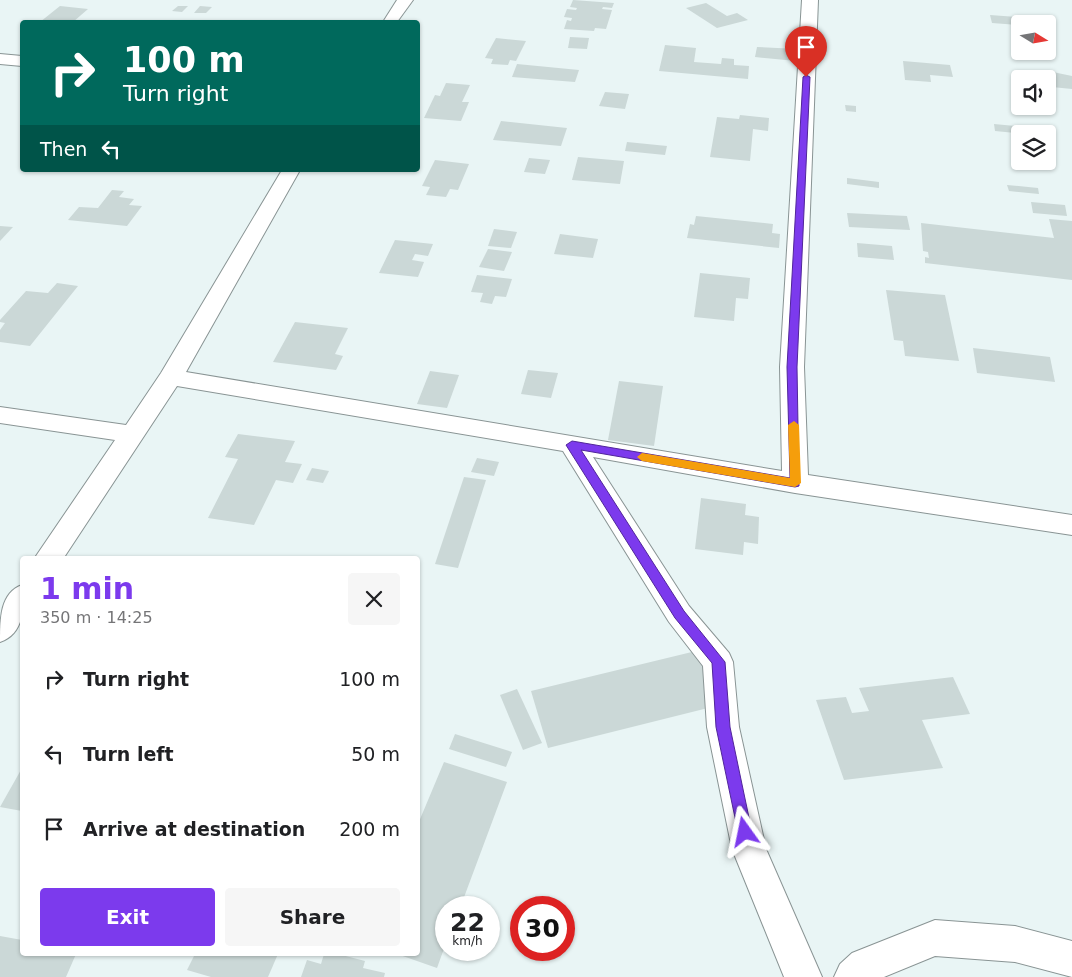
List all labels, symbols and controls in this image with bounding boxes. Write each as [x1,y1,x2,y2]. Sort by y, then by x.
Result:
north arrow [1011,15,1056,60]
map controls [1011,15,1056,170]
pin [785,26,827,77]
icon: arrive [792,33,820,61]
icon: right [40,40,105,105]
text: 100 m [123,40,245,80]
button: sound [1011,70,1056,115]
text: Turn right [123,81,228,106]
button: layers [1011,125,1056,170]
icon: left [97,135,125,163]
text: Then [40,138,87,160]
text: 1 min [40,571,134,606]
button: close [348,573,400,625]
text: 350 m · 14:25 [40,608,153,627]
icon: right [40,665,68,693]
text: Turn right [83,668,189,690]
text: 100 m [339,668,400,690]
icon: left [40,740,68,768]
text: Turn left [83,743,174,765]
text: 50 m [351,743,400,765]
position arrow [718,805,770,857]
icon: arrive [40,815,68,843]
text: Arrive at destination [83,818,305,840]
text: 200 m [339,818,400,840]
button: Exit [40,888,215,946]
button: Share [225,888,400,946]
speed limit sign: 30 [510,896,575,961]
text: 22 [450,908,485,937]
text: km/h [452,934,483,948]

